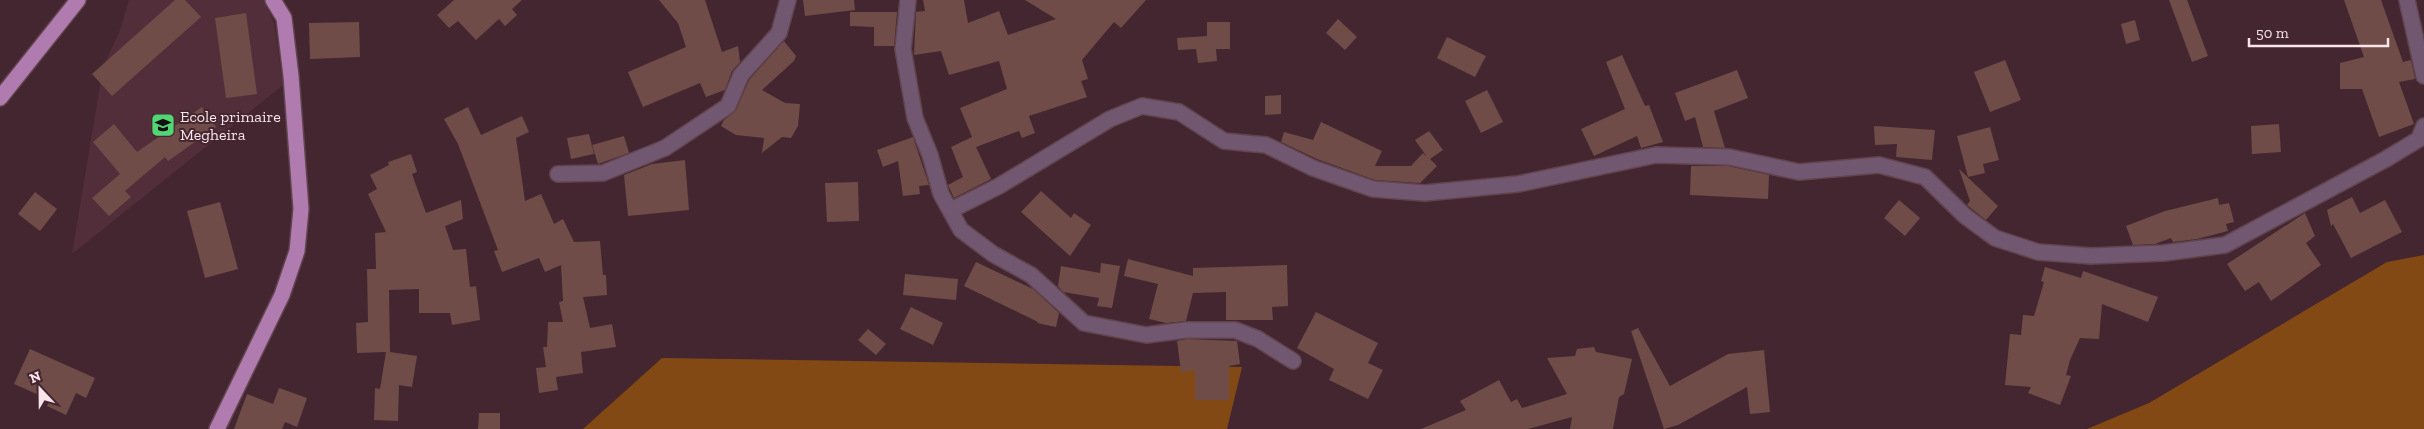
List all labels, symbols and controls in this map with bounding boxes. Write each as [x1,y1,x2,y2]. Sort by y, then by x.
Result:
scale bar [2249,15,2388,47]
text: 50 m [2256,24,2289,42]
place label: Ecole primaire Megheira [180,107,281,144]
school or university icon: Ecole primaire Megheira [150,112,176,138]
north arrow [15,364,65,414]
text: N [27,367,44,387]

